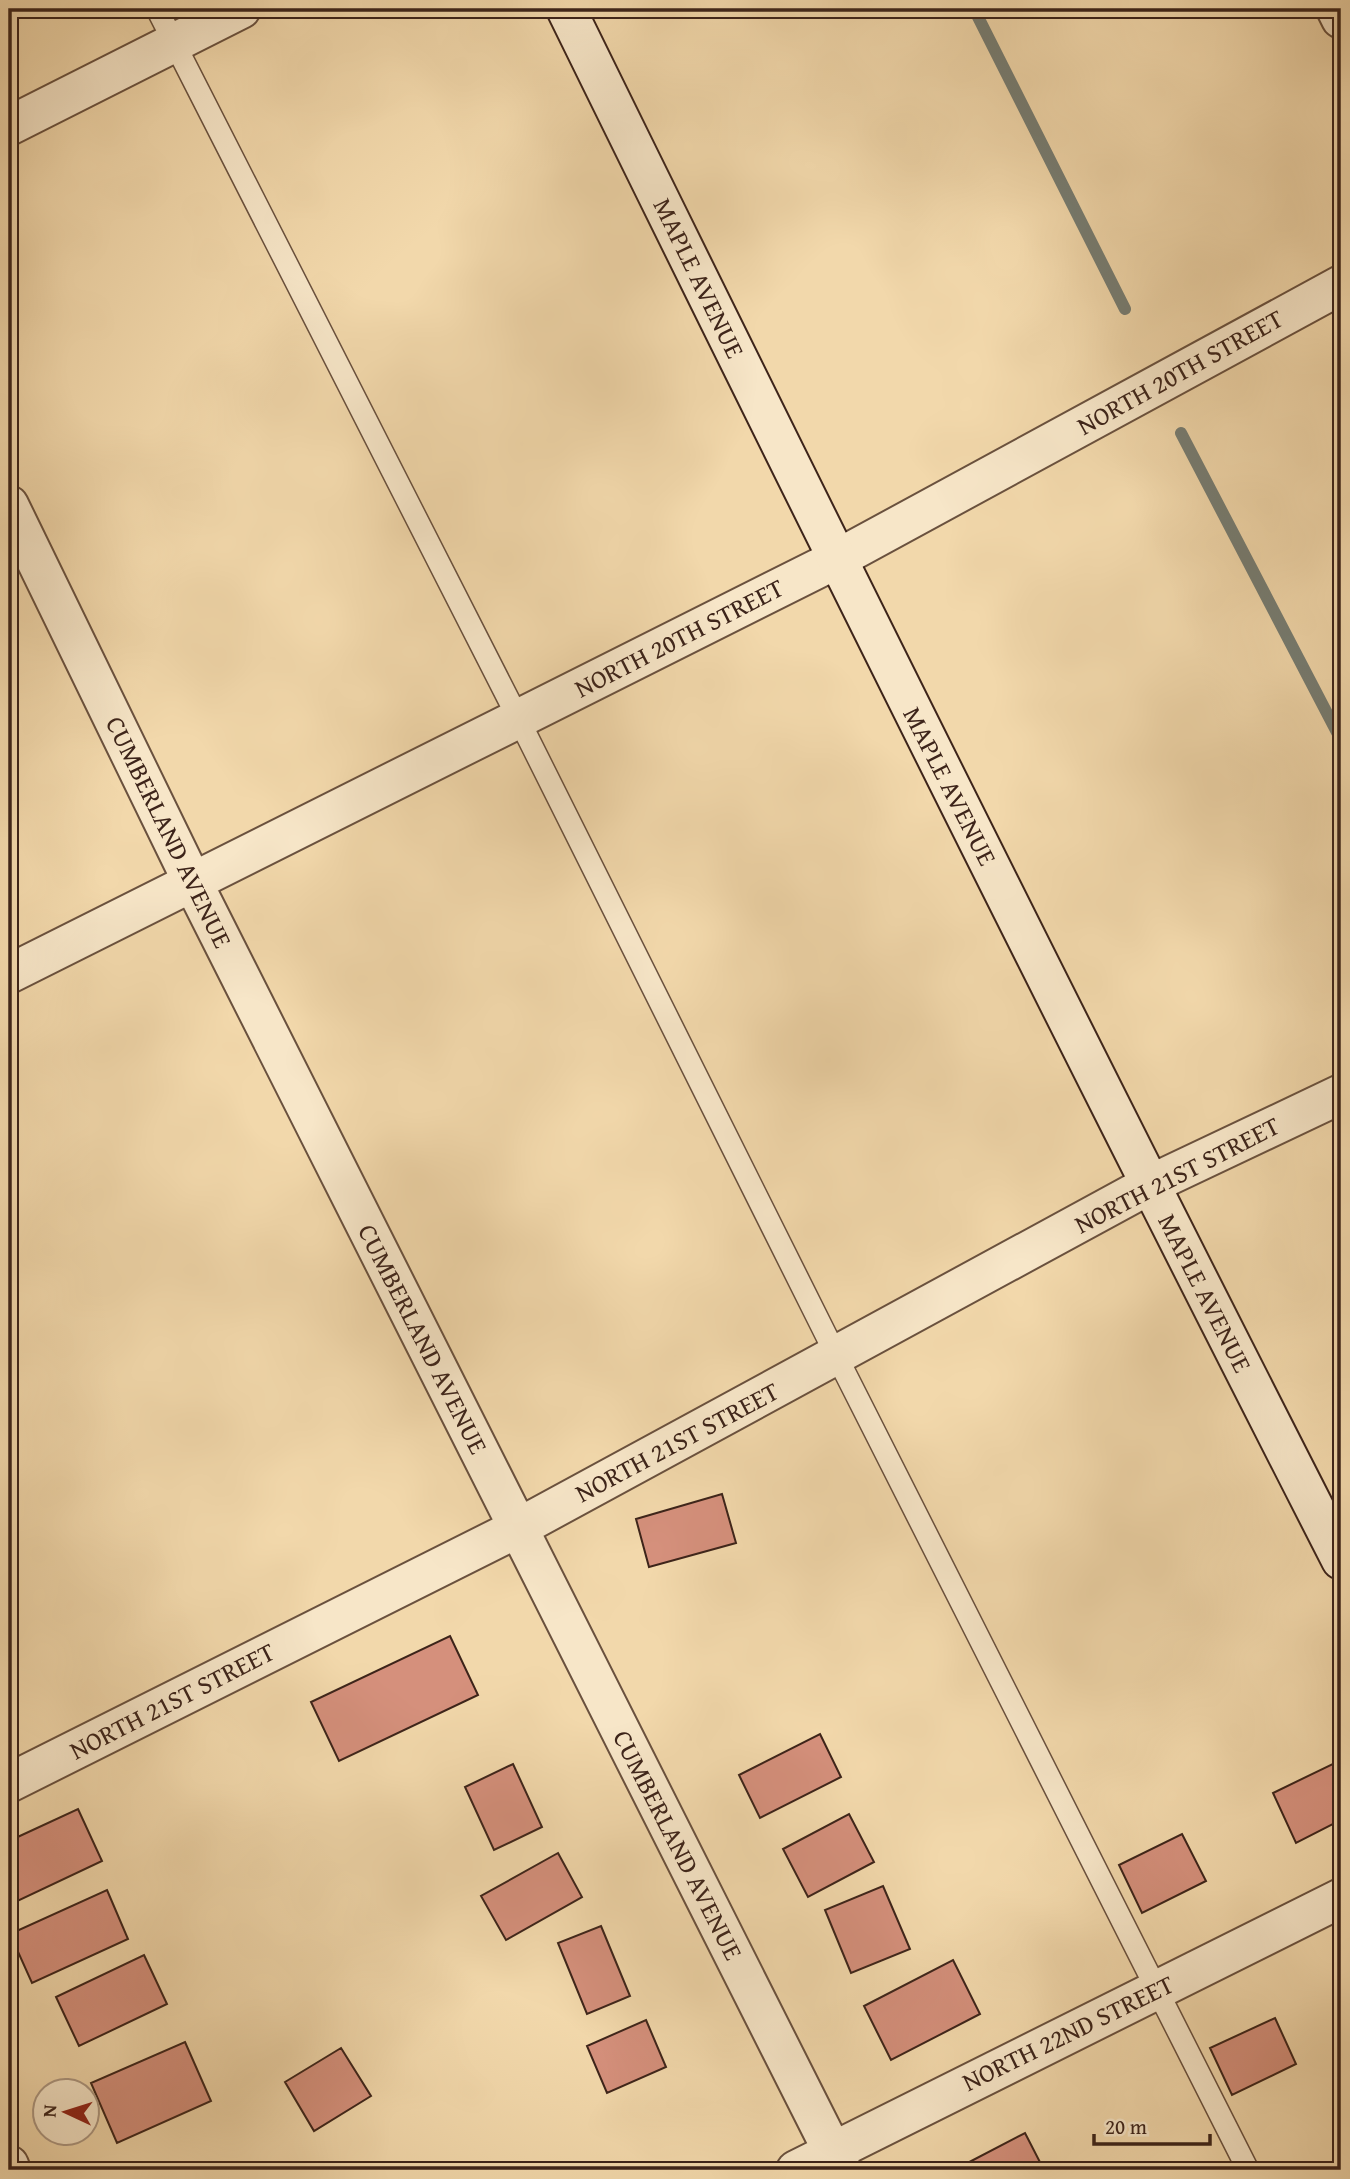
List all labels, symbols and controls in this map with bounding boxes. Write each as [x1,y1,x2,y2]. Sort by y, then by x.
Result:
street label: MAPLE AVENUE [644,191,755,364]
street label: NORTH 20TH STREET [1070,298,1290,444]
street label: NORTH 20TH STREET [567,568,791,707]
street label: MAPLE AVENUE [894,699,1007,872]
street label: CUMBERLAND AVENUE [96,709,243,954]
street label: NORTH 21ST STREET [1067,1106,1287,1243]
street label: MAPLE AVENUE [1149,1206,1262,1379]
street label: CUMBERLAND AVENUE [349,1217,498,1461]
street label: NORTH 21ST STREET [568,1371,786,1512]
street label: NORTH 21ST STREET [62,1632,282,1769]
street label: CUMBERLAND AVENUE [604,1723,753,1967]
street label: NORTH 22ND STREET [955,1964,1181,2101]
north arrow [32,2078,102,2148]
scale bar [1094,2102,1210,2146]
text: N [35,2103,63,2118]
text: 20 m [1105,2111,1147,2142]

